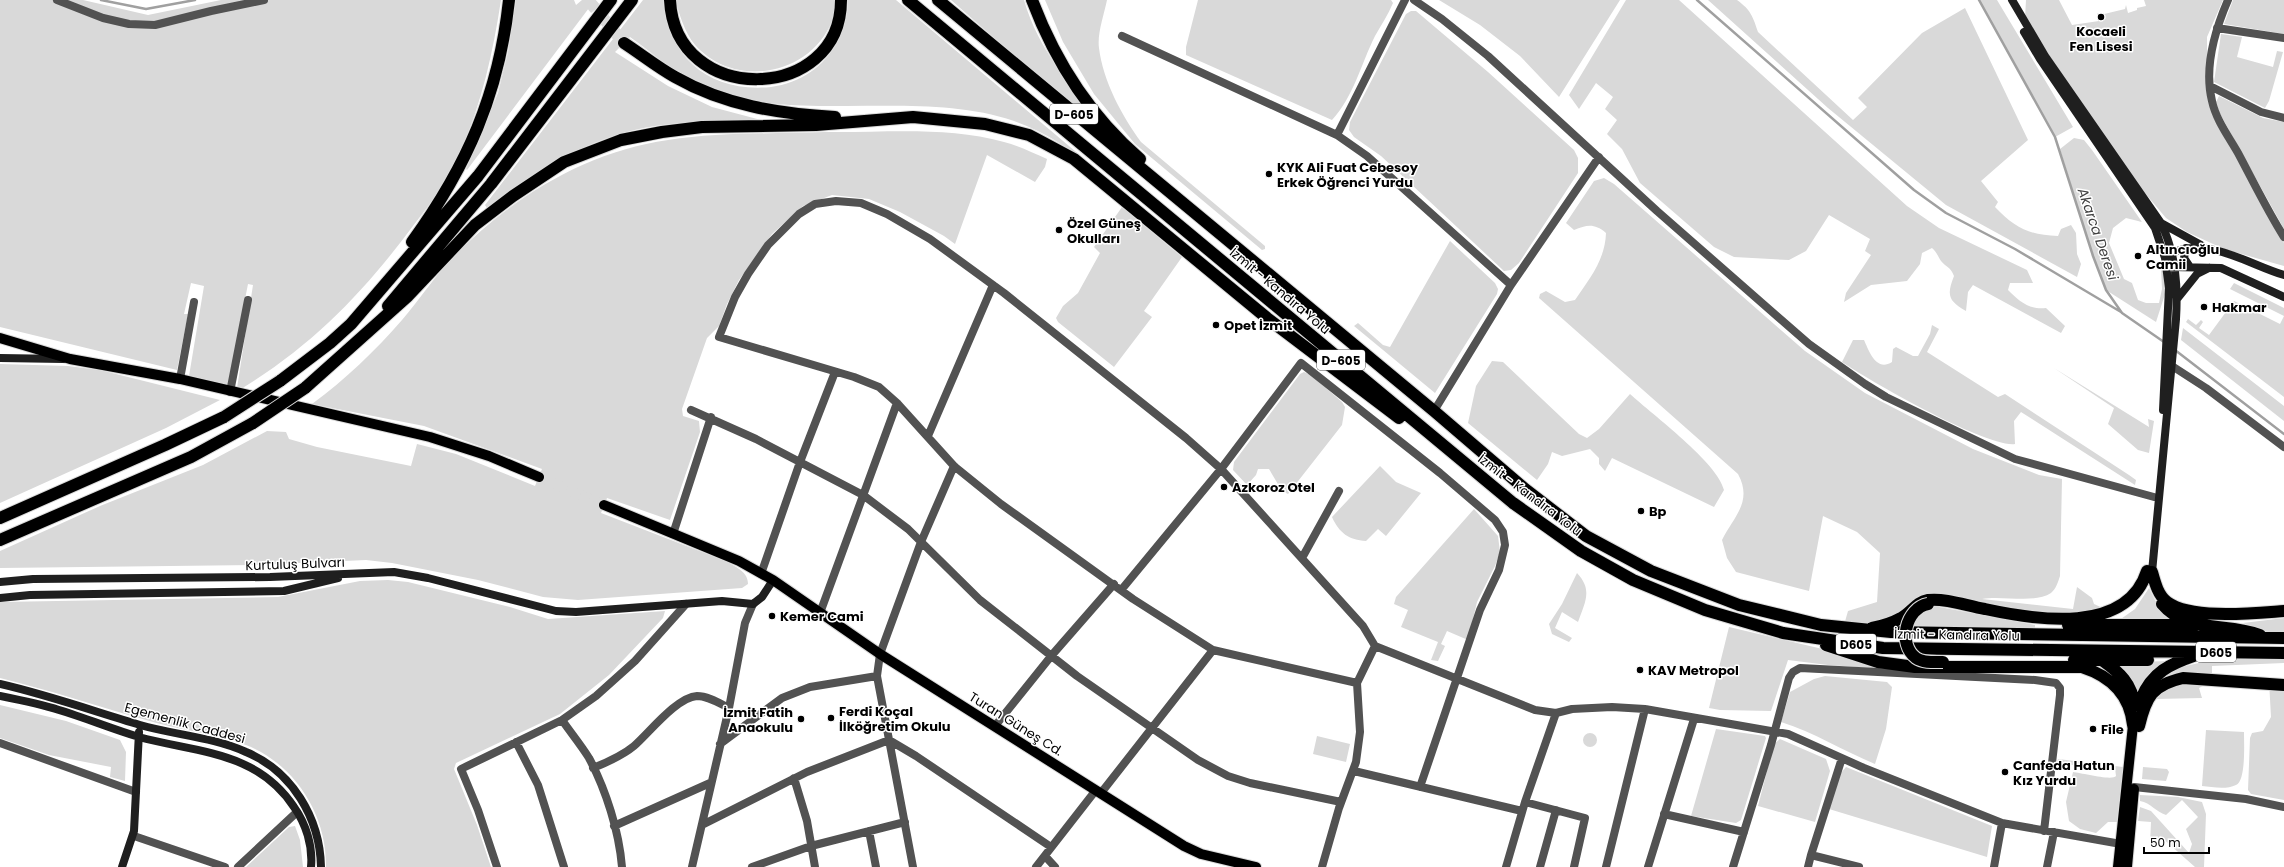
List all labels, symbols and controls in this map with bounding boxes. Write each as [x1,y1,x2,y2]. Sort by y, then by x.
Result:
marker: Kocaeli Fen Lisesi [2096,12,2106,22]
place label: Kocaeli Fen Lisesi [2069,22,2133,56]
road number: D-605 [1050,104,1098,124]
place label: KYK Ali Fuat Cebesoy Erkek Öğrenci Yurdu [1277,158,1419,192]
marker: KYK Ali Fuat Cebesoy Erkek Öğrenci Yurdu [1264,169,1274,179]
water label: Akarca Deresi [2072,184,2123,283]
place label: Özel Güneş Okulları [1067,214,1141,248]
marker: Özel Güneş Okulları [1054,225,1064,235]
place label: Altıncıoğlu Camii [2146,240,2219,274]
street label: İzmit - Kandıra Yolu [1226,243,1334,339]
marker: Altıncıoğlu Camii [2133,251,2143,261]
place label: Hakmar [2212,298,2267,317]
marker: Hakmar [2199,302,2209,312]
place label: Opet İzmit [1224,316,1292,335]
marker: Opet İzmit [1211,320,1221,330]
road number: D-605 [1317,350,1365,370]
street label: İzmit - Kandıra Yolu [1474,450,1586,540]
place label: Azkoroz Otel [1232,478,1315,497]
marker: Azkoroz Otel [1219,482,1229,492]
place label: Bp [1649,502,1667,521]
marker: Bp [1636,506,1646,516]
street label: Kurtuluş Bulvarı [245,553,345,575]
place label: Kemer Cami [780,607,864,626]
marker: Kemer Cami [767,611,777,621]
street label: İzmit - Kandıra Yolu [1894,624,2020,646]
road number: D605 [1836,634,1876,654]
road number: D605 [2196,642,2236,662]
place label: KAV Metropol [1648,661,1739,680]
marker: KAV Metropol [1635,665,1645,675]
street label: Turan Güneş Cd. [965,687,1067,761]
street label: Egemenlik Caddesi [123,698,247,748]
place label: Ferdi Koçal İlköğretim Okulu [839,702,951,736]
place label: İzmit Fatih Anaokulu [723,703,793,737]
marker: Ferdi Koçal İlköğretim Okulu [826,713,836,723]
marker: İzmit Fatih Anaokulu [796,714,806,724]
place label: File [2101,720,2124,739]
marker: File [2088,724,2098,734]
place label: Canfeda Hatun Kız Yurdu [2013,756,2115,790]
marker: Canfeda Hatun Kız Yurdu [2000,767,2010,777]
scale bar [2144,829,2209,855]
text: 50 m [2150,834,2181,851]

